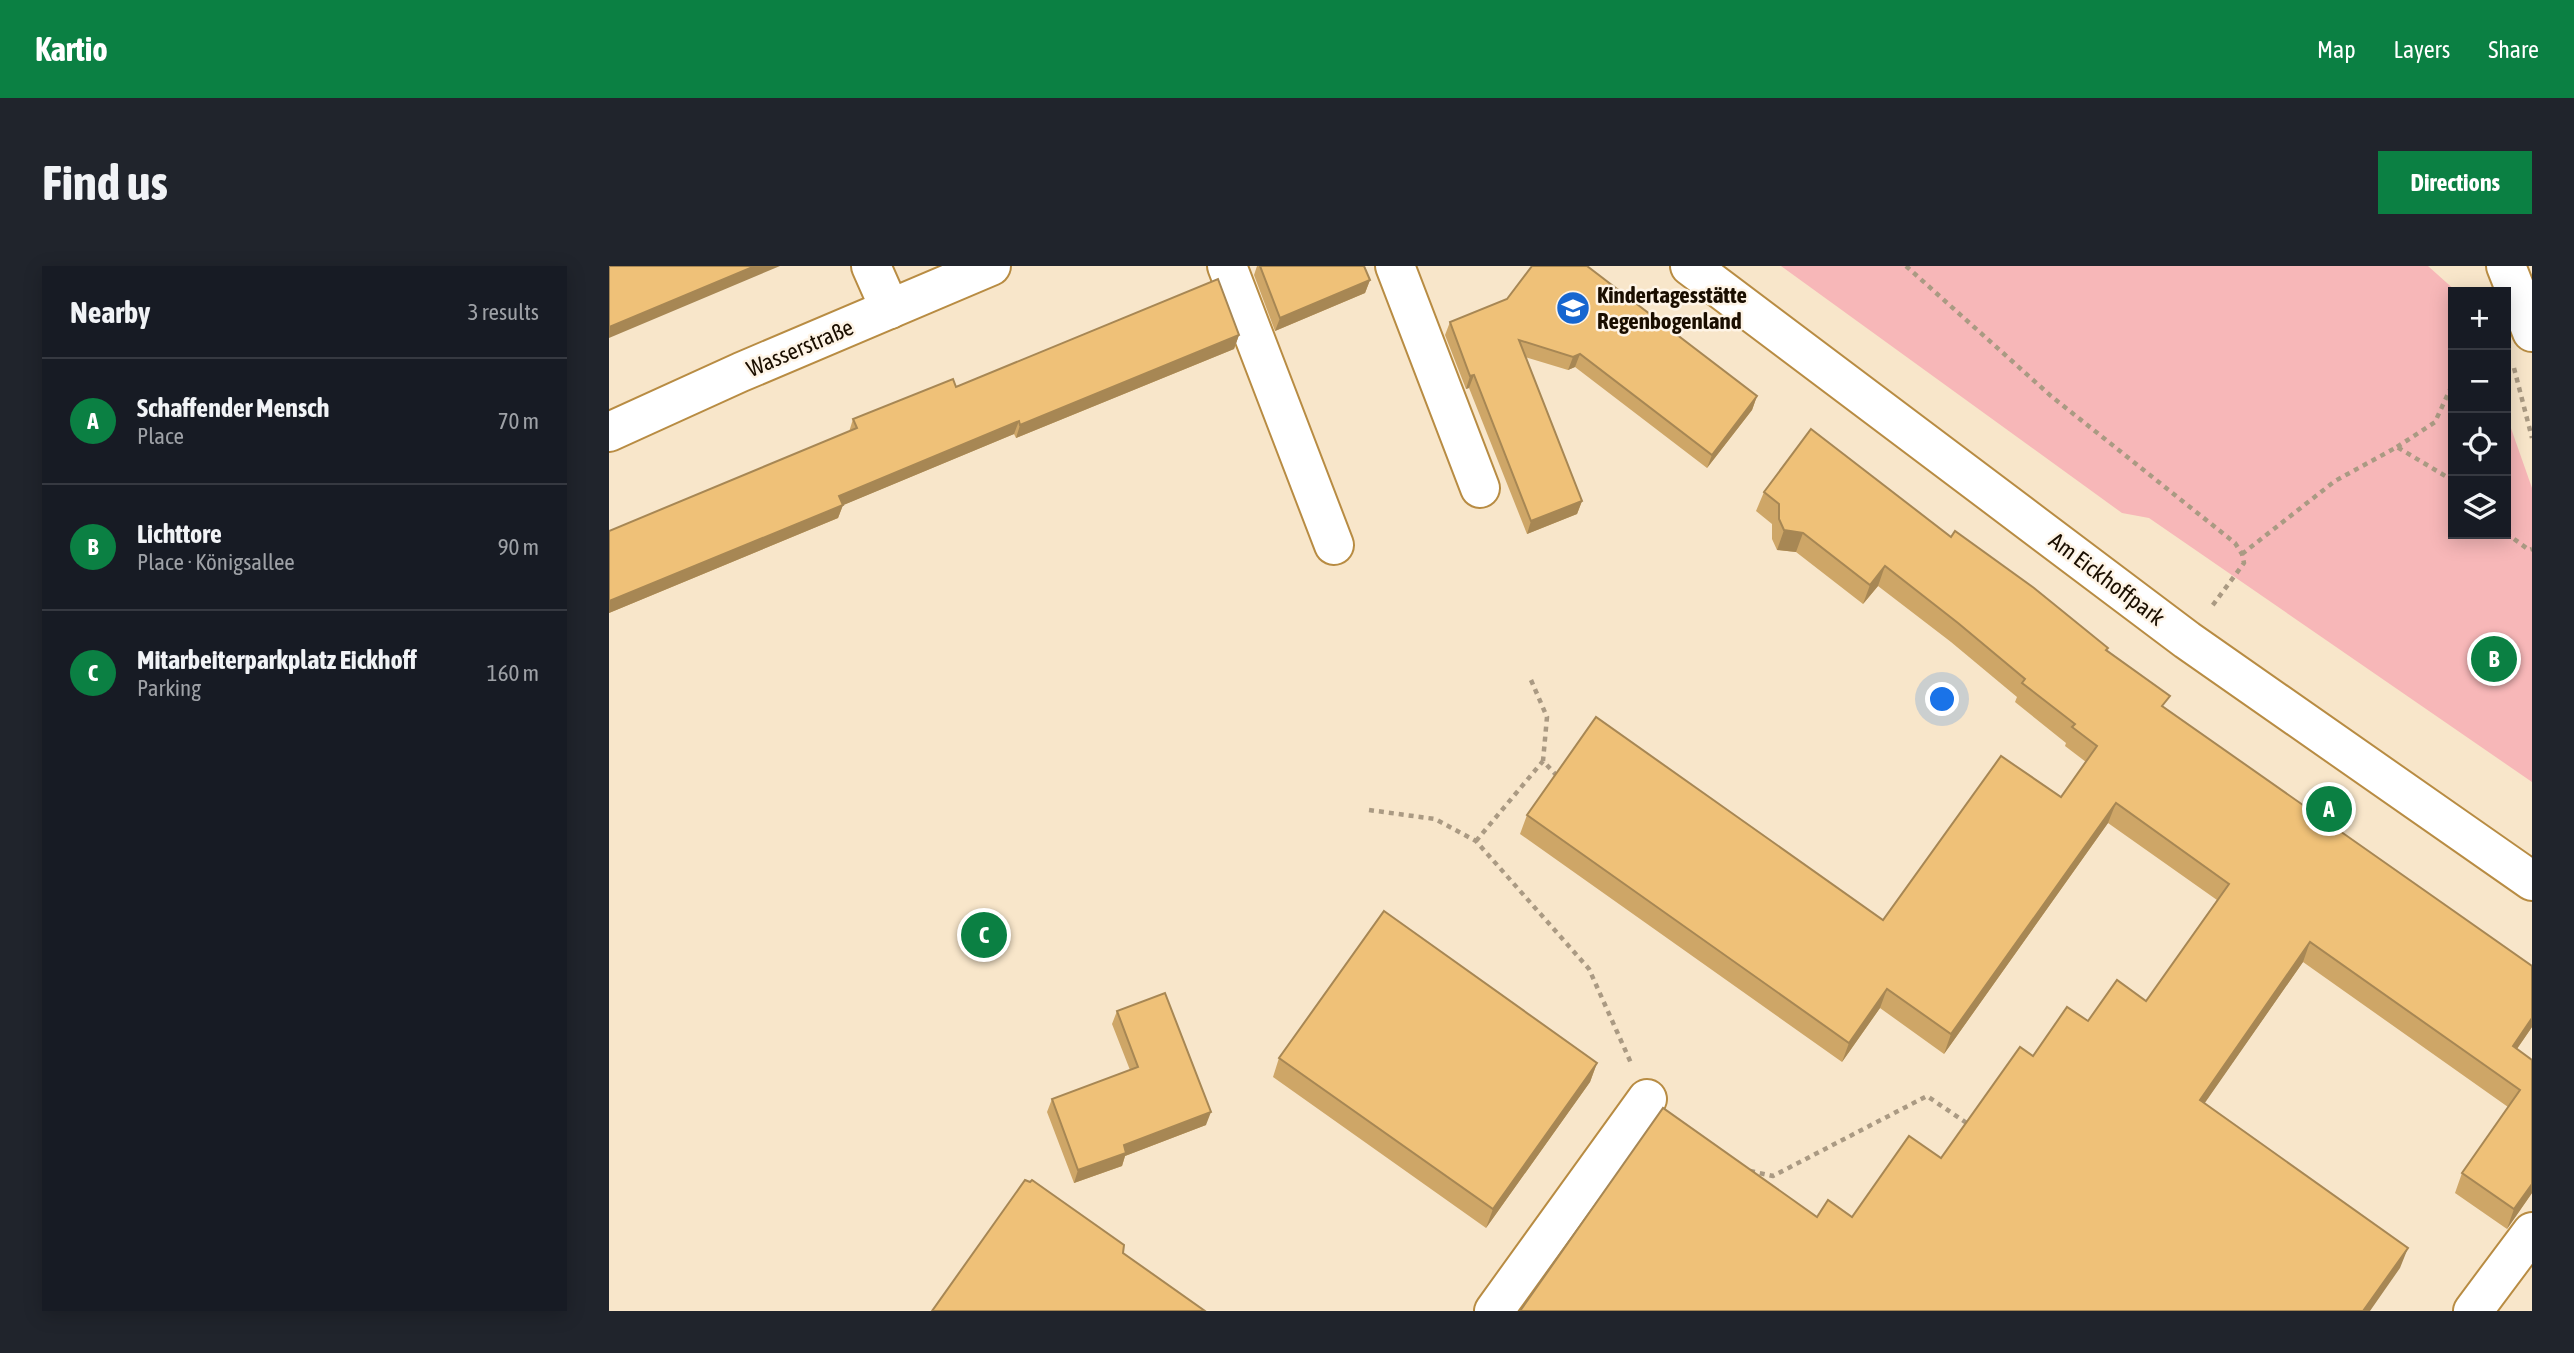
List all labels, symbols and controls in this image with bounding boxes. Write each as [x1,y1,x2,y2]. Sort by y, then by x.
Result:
text: Kartio [35,30,108,68]
text: Map [2317,36,2356,63]
text: Layers [2394,36,2450,63]
text: Share [2488,36,2539,63]
button: Directions [2378,151,2532,214]
text: Find us [42,154,168,210]
place label: Kindertagesstätte Regenbogenland [1597,282,1747,334]
map controls [2448,287,2511,539]
button: + [2448,287,2511,350]
school or university icon: Kindertagesstätte Regenbogenland [1554,289,1592,327]
text: Nearby [70,295,150,329]
text: 3 results [468,299,539,325]
street label: Wasserstraße [743,314,857,382]
button: − [2448,350,2511,413]
text: Schaffender Mensch [137,393,329,423]
text: A [87,408,99,434]
text: 70 m [498,408,539,434]
button: locate [2448,413,2511,476]
text: Place [137,423,184,449]
button: layers [2448,476,2511,539]
text: Lichttore [137,519,222,549]
street label: Am Eickhoffpark [2044,527,2170,631]
text: B [88,534,98,560]
text: 90 m [498,534,539,560]
text: Place · Königsallee [137,549,295,575]
pin: B [2471,633,2517,685]
text: Mitarbeiterparkplatz Eickhoff [137,645,417,675]
text: C [88,660,98,686]
text: 160 m [487,660,539,686]
text: Parking [137,675,201,701]
your location [1925,682,1959,716]
pin: A [2306,783,2352,835]
pin: C [961,909,1007,961]

